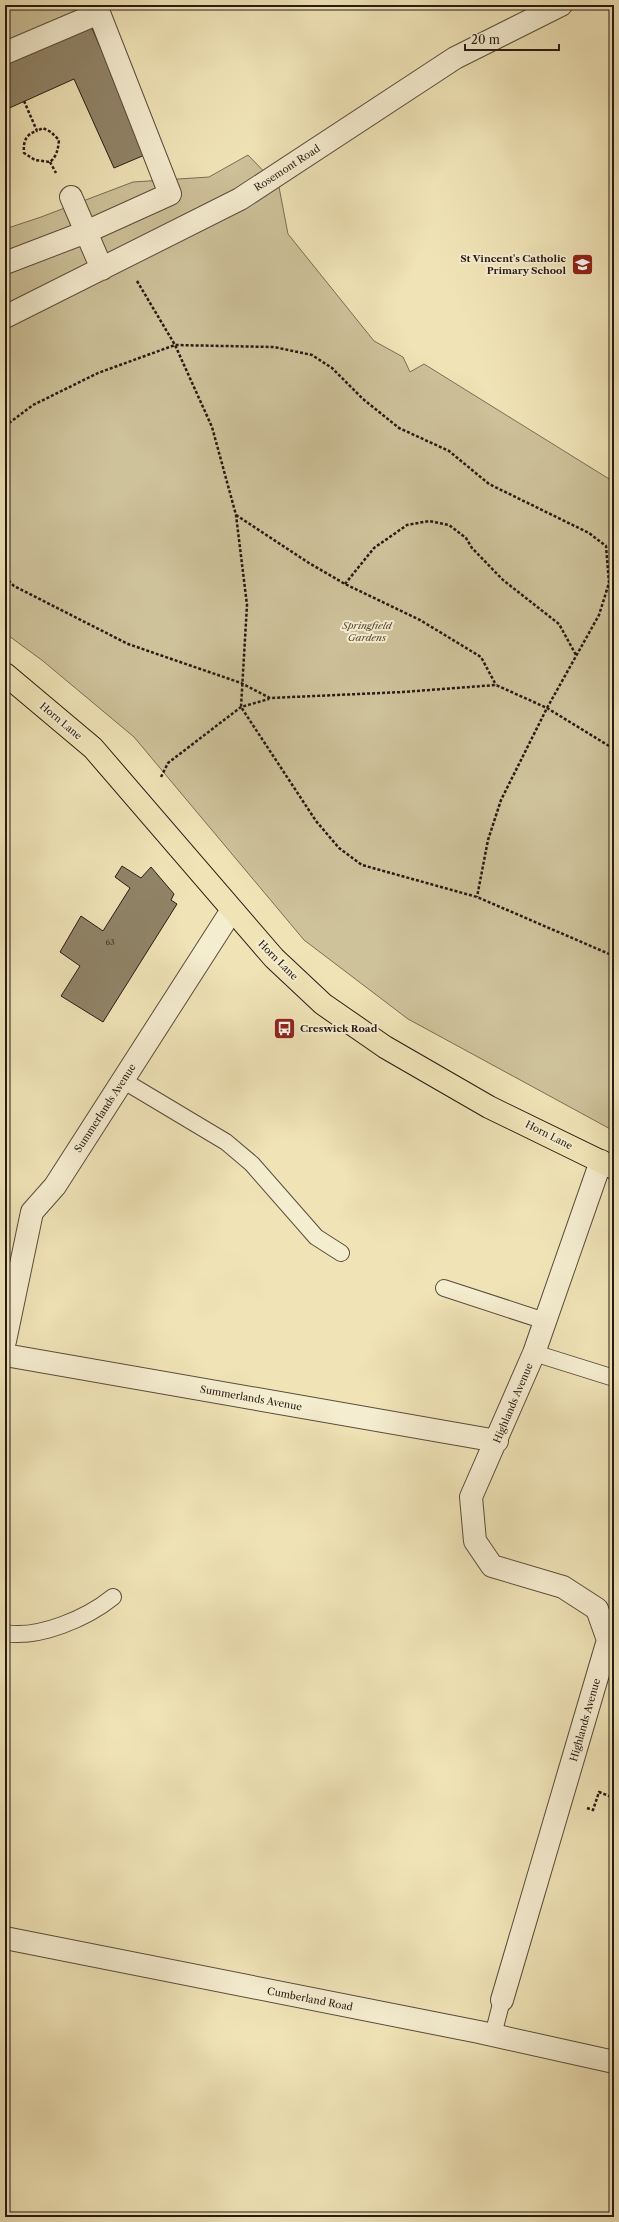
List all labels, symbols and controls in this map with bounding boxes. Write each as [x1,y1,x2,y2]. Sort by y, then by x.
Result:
scale bar [465,26,559,52]
text: 20 m [471,32,500,47]
street label: Rosemont Road [252,142,322,194]
school or university icon: St Vincent's Catholic Primary School [569,251,595,277]
place label: St Vincent's Catholic Primary School [460,252,566,277]
park label: Springfield Gardens [341,619,393,644]
street label: Horn Lane [37,700,85,743]
house number: 63 [105,937,115,947]
street label: Horn Lane [255,937,301,983]
bus stop icon: Creswick Road [271,1015,297,1041]
place label: Creswick Road [300,1022,378,1035]
street label: Summerlands Avenue [71,1061,139,1155]
street label: Horn Lane [523,1118,575,1153]
street label: Highlands Avenue [490,1361,536,1445]
street label: Summerlands Avenue [199,1383,303,1413]
street label: Highlands Avenue [567,1677,603,1763]
street label: Cumberland Road [266,1984,354,2014]

